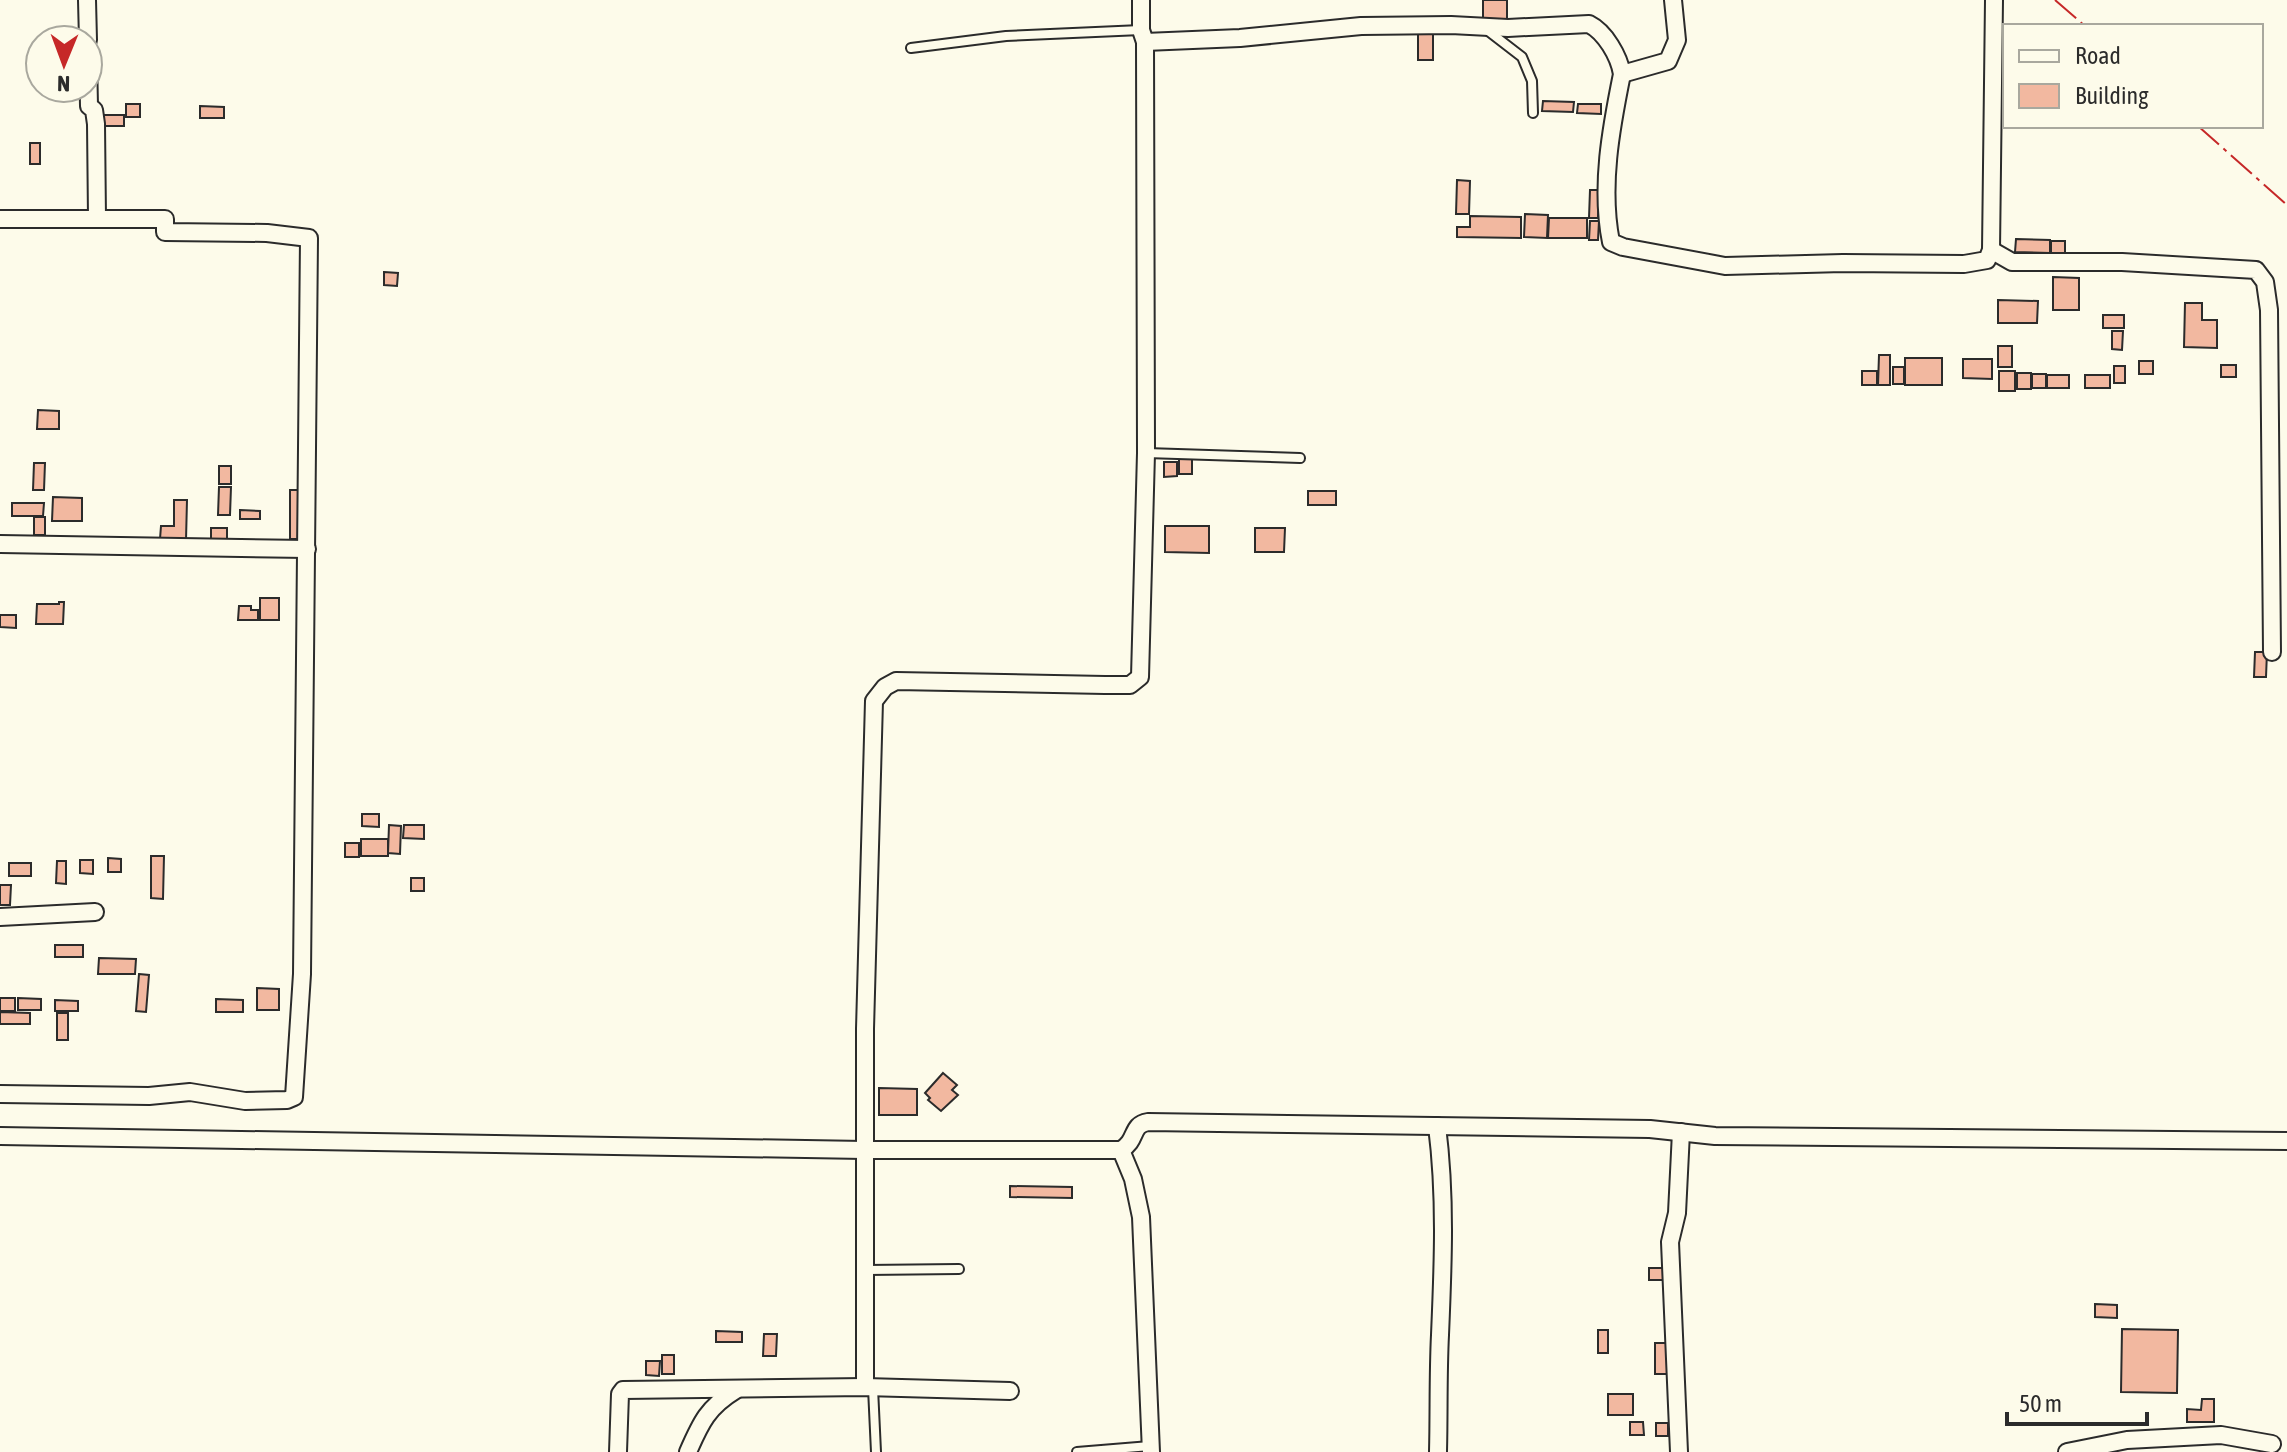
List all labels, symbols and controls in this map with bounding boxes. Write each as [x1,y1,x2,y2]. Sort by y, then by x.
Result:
north arrow [24,24,104,104]
legend [2003,24,2263,128]
text: Road [2075,42,2121,69]
text: N [57,71,70,97]
text: Building [2075,82,2149,109]
scale bar [2007,1376,2147,1426]
text: 50 m [2019,1390,2062,1417]

